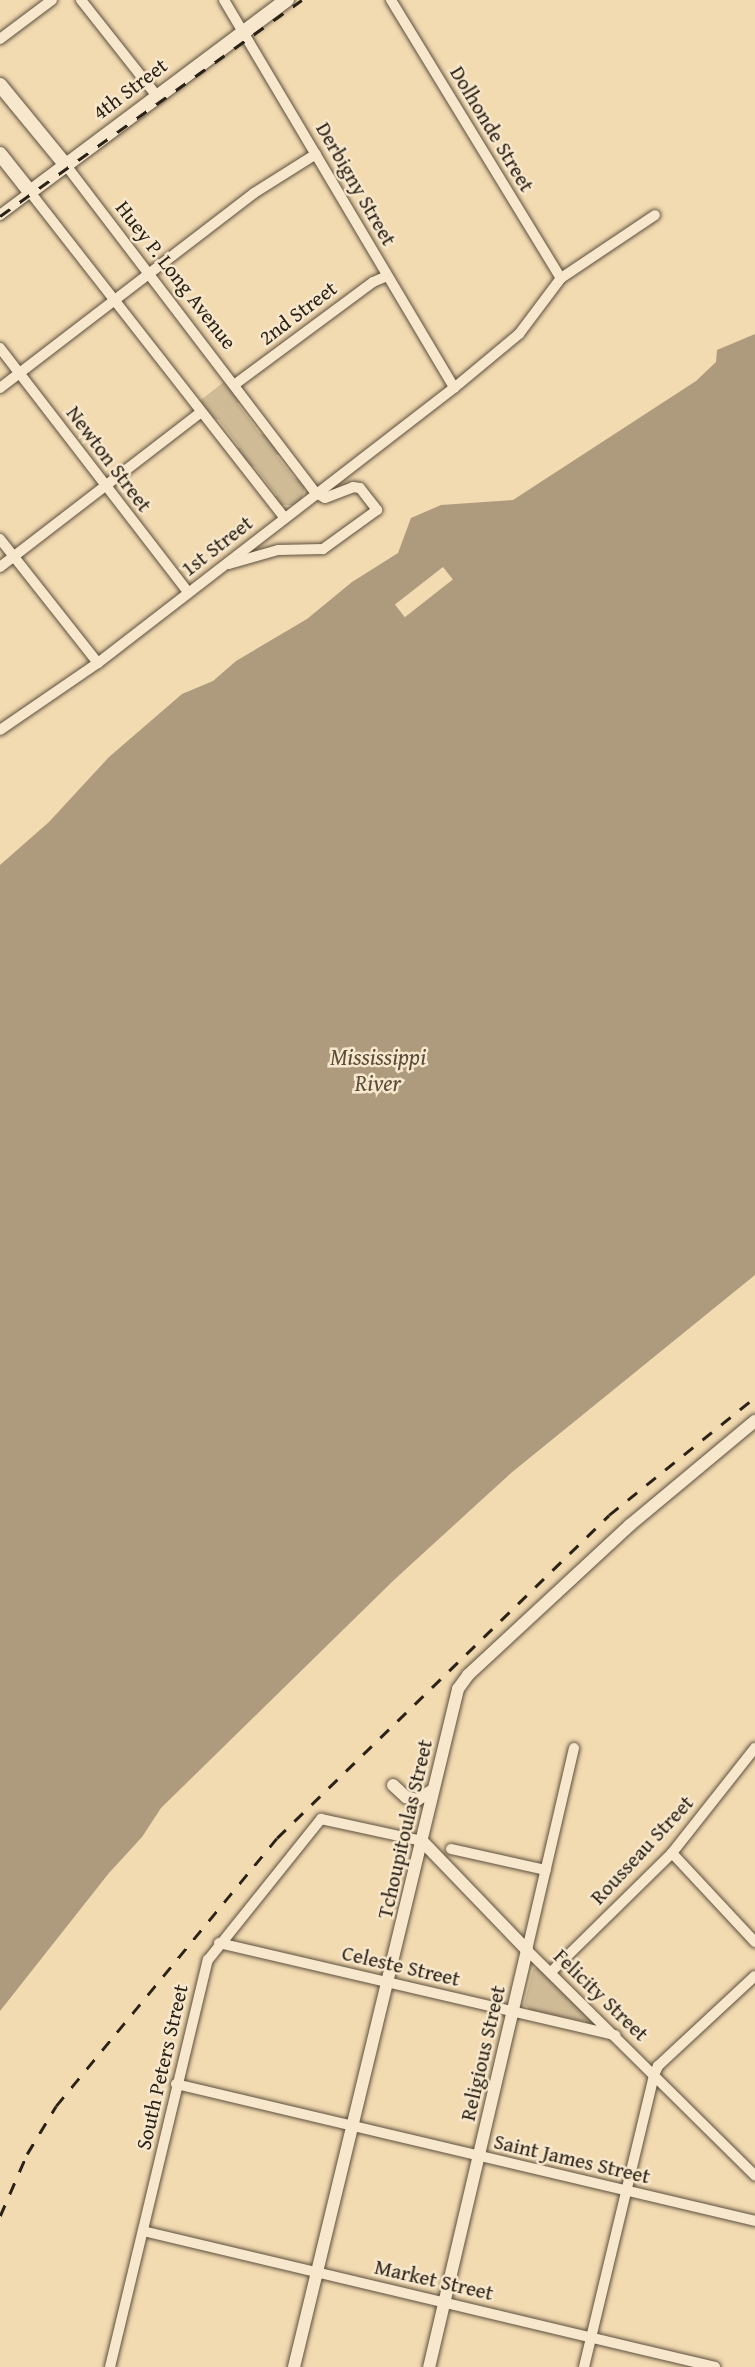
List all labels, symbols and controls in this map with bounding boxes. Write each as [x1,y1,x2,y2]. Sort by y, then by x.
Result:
street label: 4th Street [88,53,172,125]
street label: Dolhonde Street [445,61,539,197]
street label: Derbigny Street [310,118,402,250]
street label: Huey P. Long Avenue [110,196,242,354]
street label: 2nd Street [254,276,342,350]
street label: Newton Street [61,401,157,517]
street label: 1st Street [176,510,258,582]
water label: Mississippi River [330,1043,426,1097]
street label: Tchoupitoulas Street [372,1737,438,1921]
street label: Rousseau Street [585,1790,699,1910]
street label: Celeste Street [340,1940,462,1992]
street label: Felicity Street [548,1944,654,2046]
street label: South Peters Street [131,1982,193,2152]
street label: Religious Street [455,1983,511,2123]
street label: Saint James Street [491,2129,653,2189]
street label: Market Street [372,2254,496,2306]

